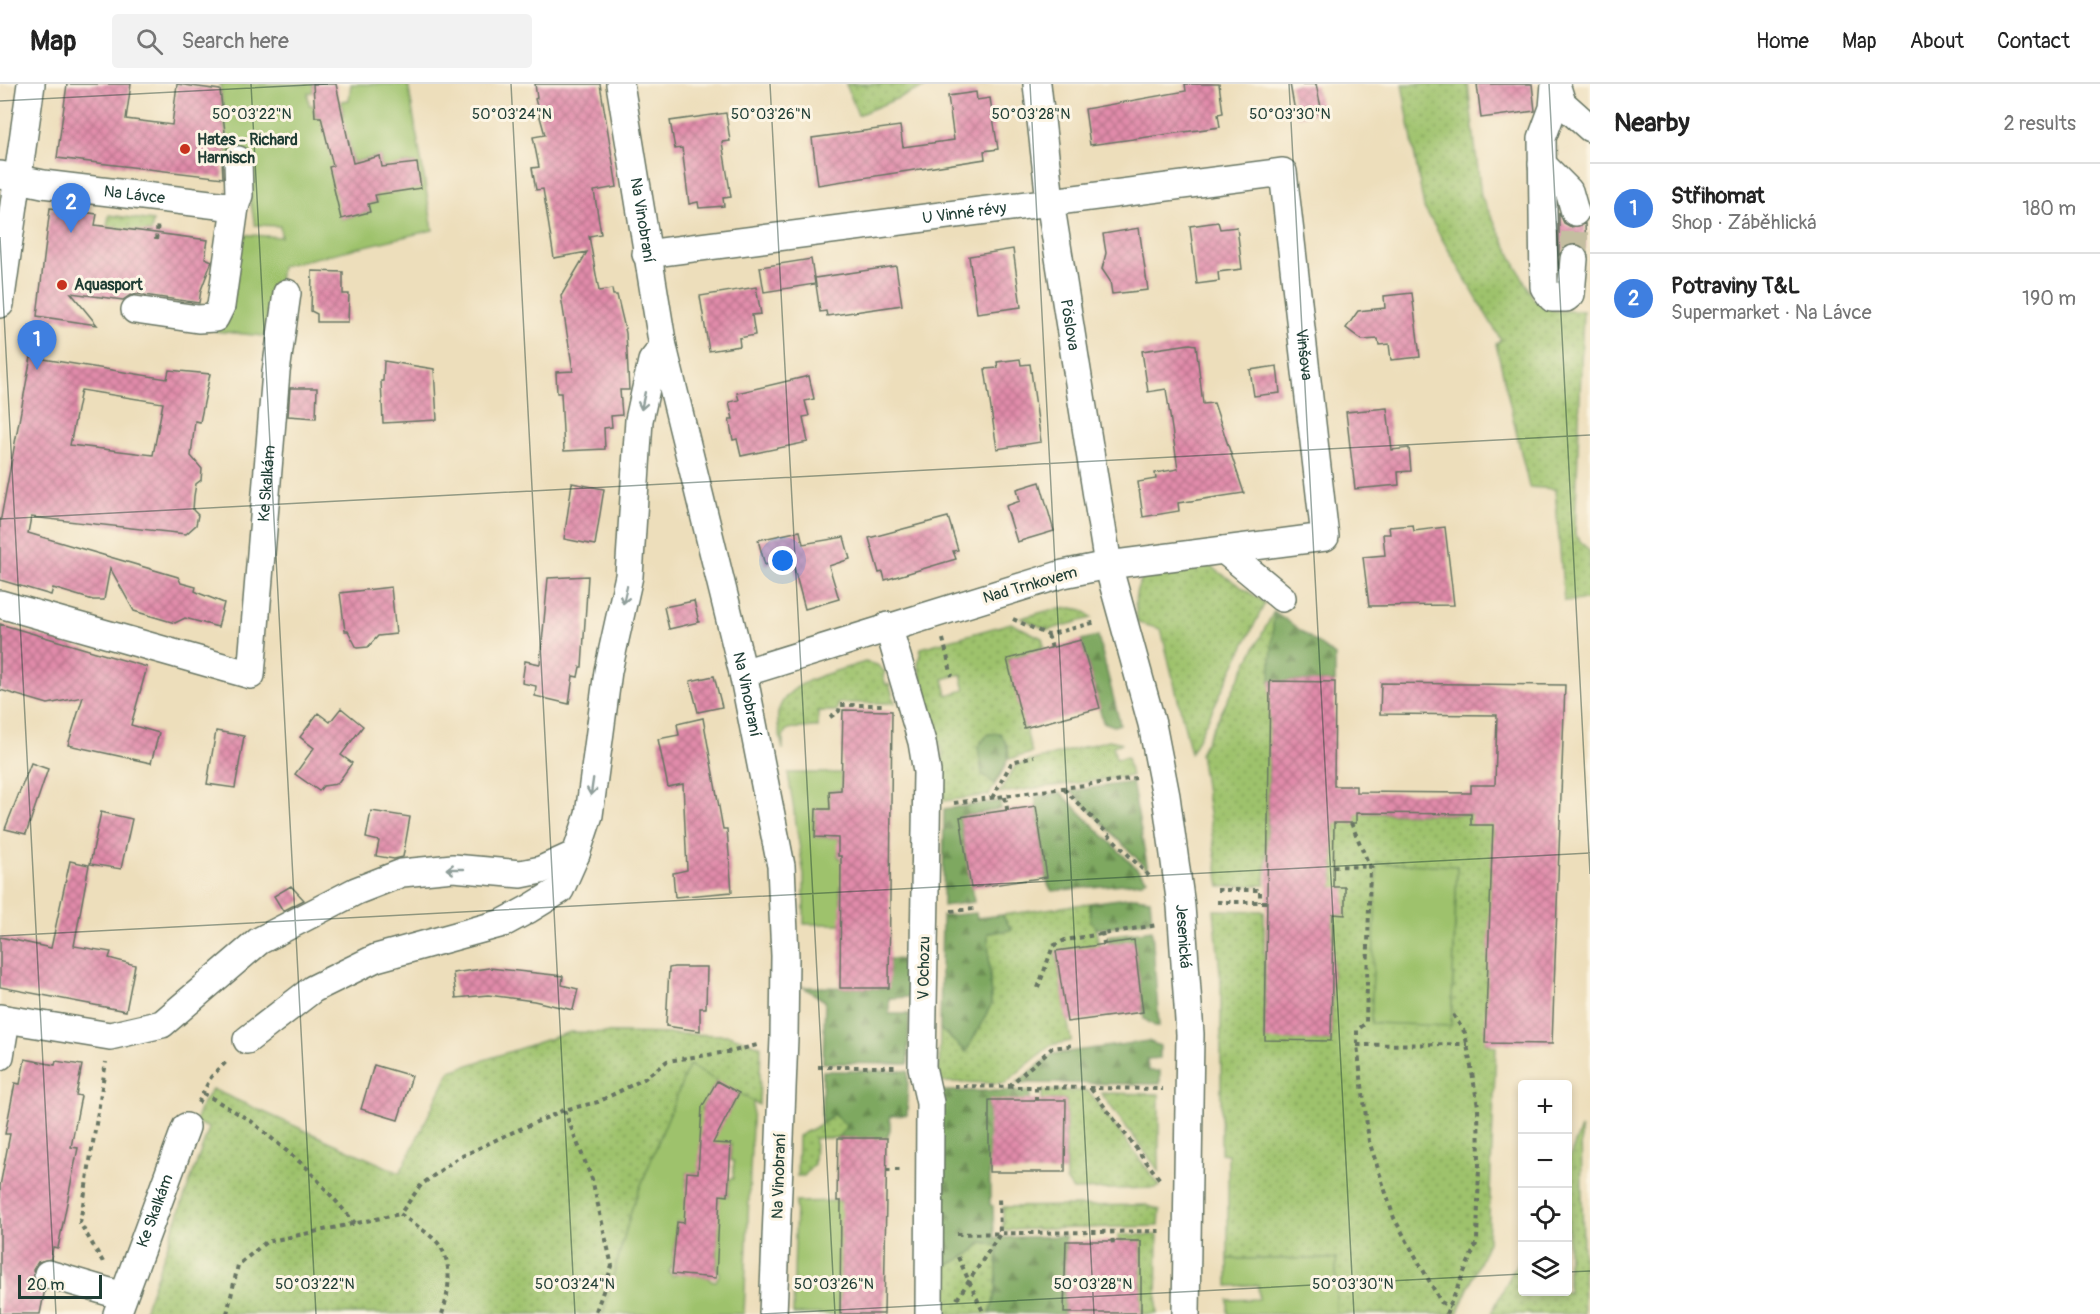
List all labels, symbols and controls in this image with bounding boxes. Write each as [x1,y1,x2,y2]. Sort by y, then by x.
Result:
search box [112,14,532,68]
text: Map [30,24,76,59]
icon: search [133,25,166,58]
text: Search here [181,27,289,55]
text: Home [1756,28,1809,55]
text: Map [1842,28,1877,55]
text: About [1910,28,1964,55]
text: Contact [1997,28,2070,55]
text: 50°03'22"N [212,105,292,124]
text: 50°03'24"N [472,105,552,124]
text: 50°03'26"N [731,105,811,124]
text: 50°03'28"N [992,105,1070,124]
text: 50°03'30"N [1249,105,1331,124]
text: Nearby [1614,107,1690,139]
text: 2 results [2004,111,2076,136]
place label: Hates - Richard Harnisch [197,130,298,168]
marker: Hates - Richard Harnisch [178,142,192,156]
street label: Na Vinobraní [625,176,659,264]
street label: Na Lávce [103,181,166,209]
text: Střihomat [1671,182,1765,210]
pin: 2 [52,184,90,233]
text: 1 [1630,196,1637,221]
text: 180 m [2022,196,2076,221]
street label: U Vinné révy [921,198,1008,228]
text: Shop · Záběhlická [1671,210,1817,235]
text: Potraviny T&L [1671,272,1800,300]
place label: Aquasport [74,275,143,295]
marker: Aquasport [55,278,69,292]
text: 2 [1628,286,1639,311]
text: 190 m [2022,286,2076,311]
street label: Pöslova [1056,298,1084,352]
text: Supermarket · Na Lávce [1671,300,1872,325]
pin: 1 [18,320,57,370]
street label: Vinšova [1291,328,1317,381]
one-way arrow [637,391,648,410]
street label: Ke Skalkám [254,444,280,523]
your location [768,546,797,575]
street label: Nad Trnkovem [981,562,1079,608]
one-way arrow [619,585,630,604]
street label: Na Vinobraní [728,650,765,739]
one-way arrow [587,776,598,796]
one-way arrow [445,863,465,875]
street label: Jesenická [1171,903,1195,969]
street label: V Ochozu [913,936,935,1000]
map controls [1518,1080,1572,1296]
button: + [1518,1080,1572,1134]
street label: Na Vinobraní [768,1133,790,1219]
button: − [1518,1134,1572,1188]
street label: Ke Skalkám [132,1171,178,1250]
button: locate [1518,1188,1572,1242]
button: layers [1518,1242,1572,1296]
scale bar [18,1272,102,1300]
text: 20 m [27,1275,65,1295]
text: 50°03'22"N [275,1275,355,1294]
text: 50°03'24"N [535,1275,615,1294]
text: 50°03'26"N [794,1275,874,1294]
text: 50°03'28"N [1054,1275,1132,1294]
text: 50°03'30"N [1312,1275,1394,1294]

